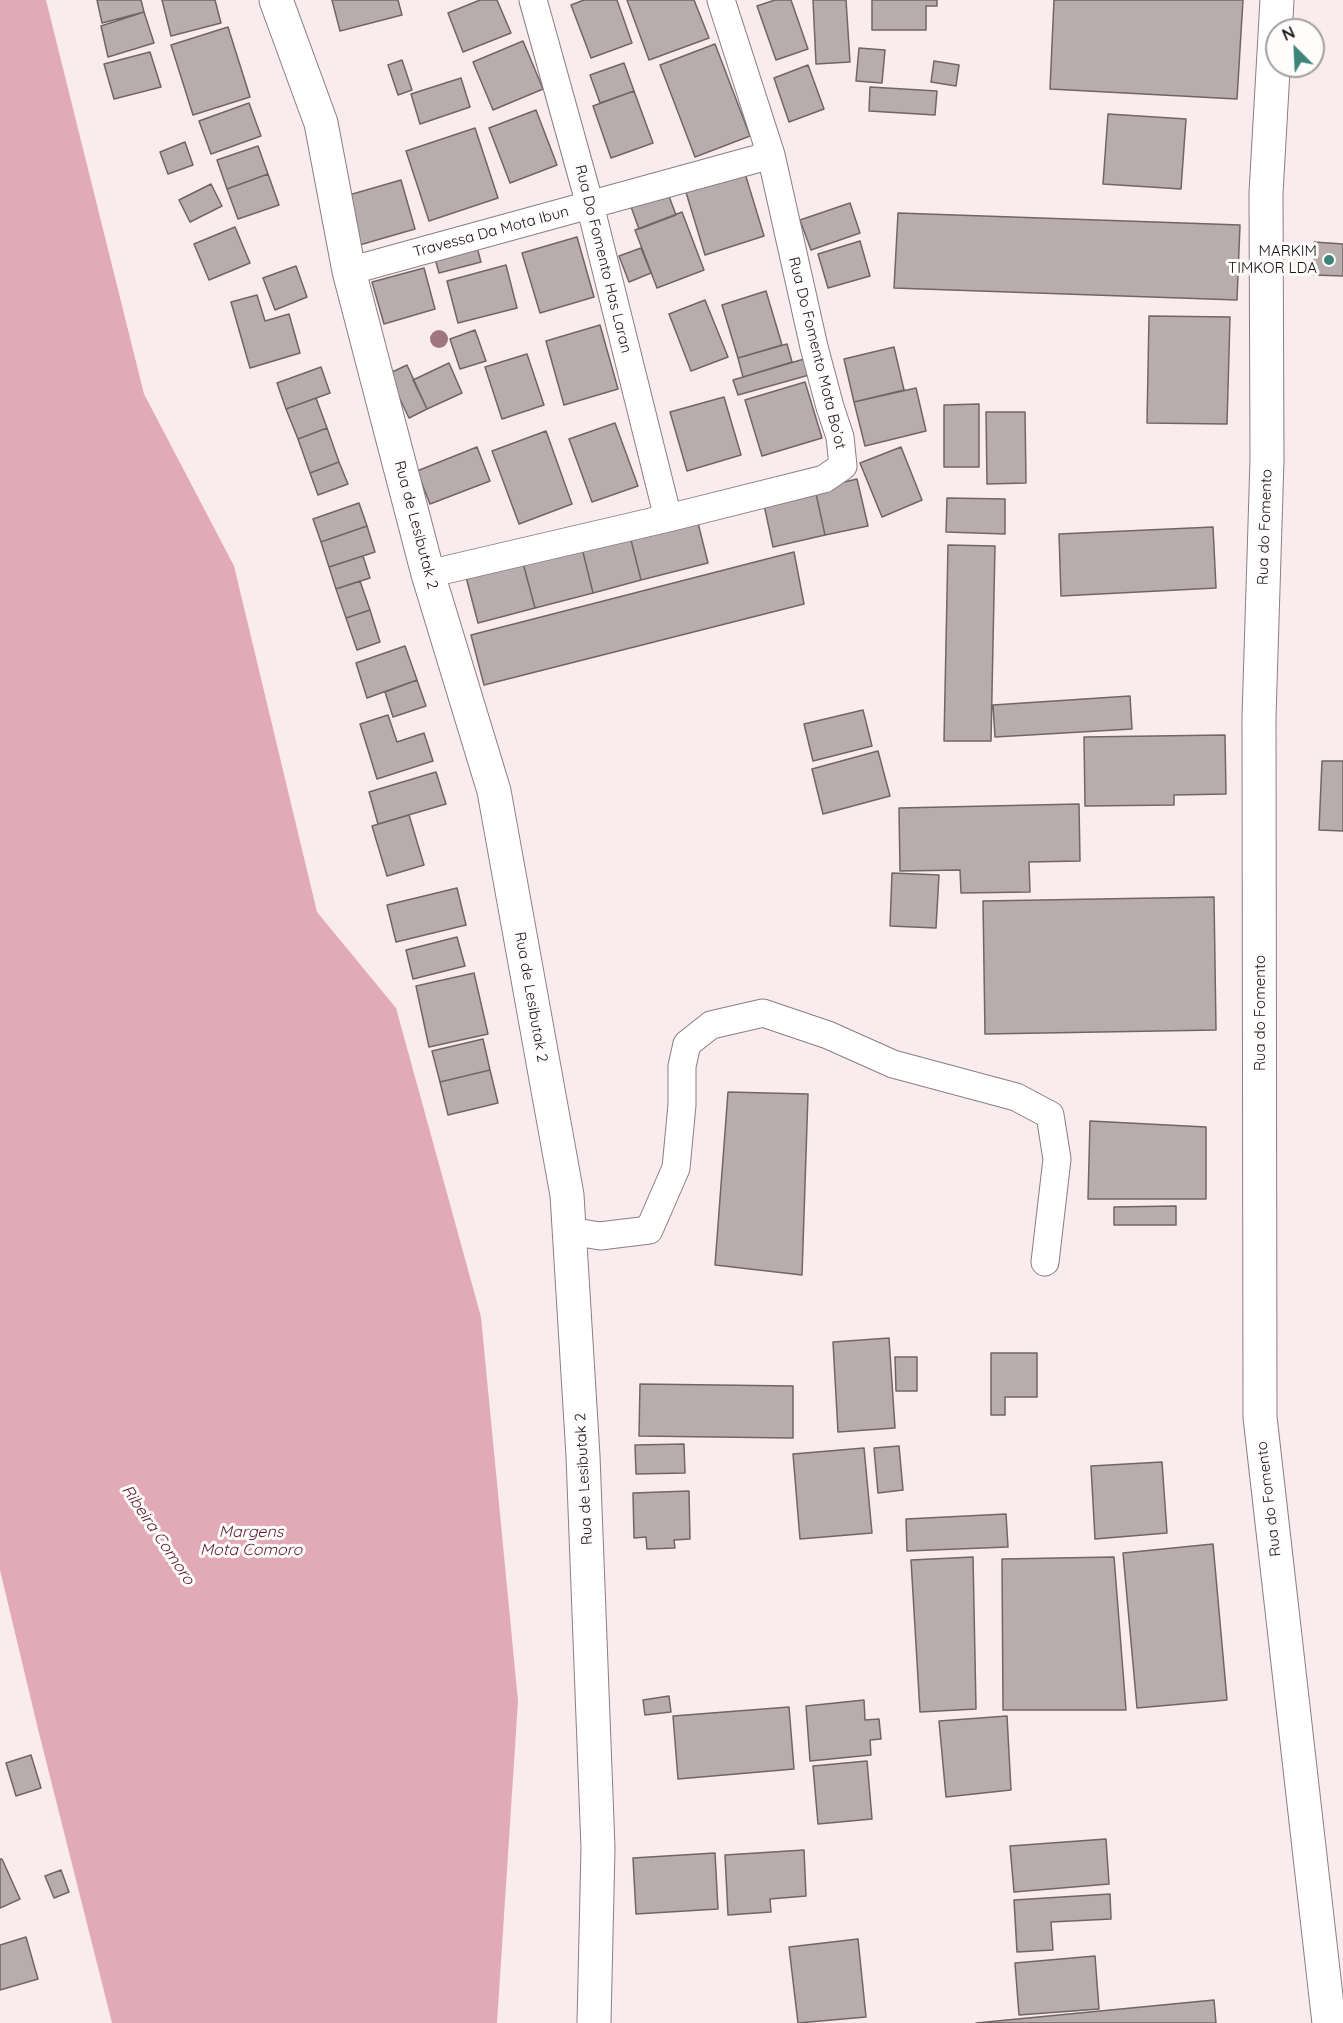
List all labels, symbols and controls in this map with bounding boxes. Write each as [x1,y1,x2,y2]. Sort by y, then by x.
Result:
north arrow [1265,18,1325,78]
text: N [1279,22,1298,45]
street label: Rua Do Fomento Has Laran [571,163,635,355]
street label: Travessa Da Mota Ibun [411,203,571,261]
place label: MARKIM TIMKOR LDA [1228,242,1317,277]
marker: MARKIM TIMKOR LDA [1322,253,1336,267]
street label: Rua Do Fomento Mota Bo’ot [784,255,850,451]
street label: Rua de Lesibutak 2 [390,459,442,591]
street label: Rua do Fomento [1254,469,1276,585]
street label: Rua de Lesibutak 2 [511,930,551,1064]
street label: Rua do Fomento [1251,955,1269,1071]
street label: Rua de Lesibutak 2 [572,1413,596,1545]
street label: Rua do Fomento [1253,1440,1285,1558]
water label: Ribeira Comoro [118,1481,198,1589]
water label: Margens Mota Comoro [200,1522,302,1560]

